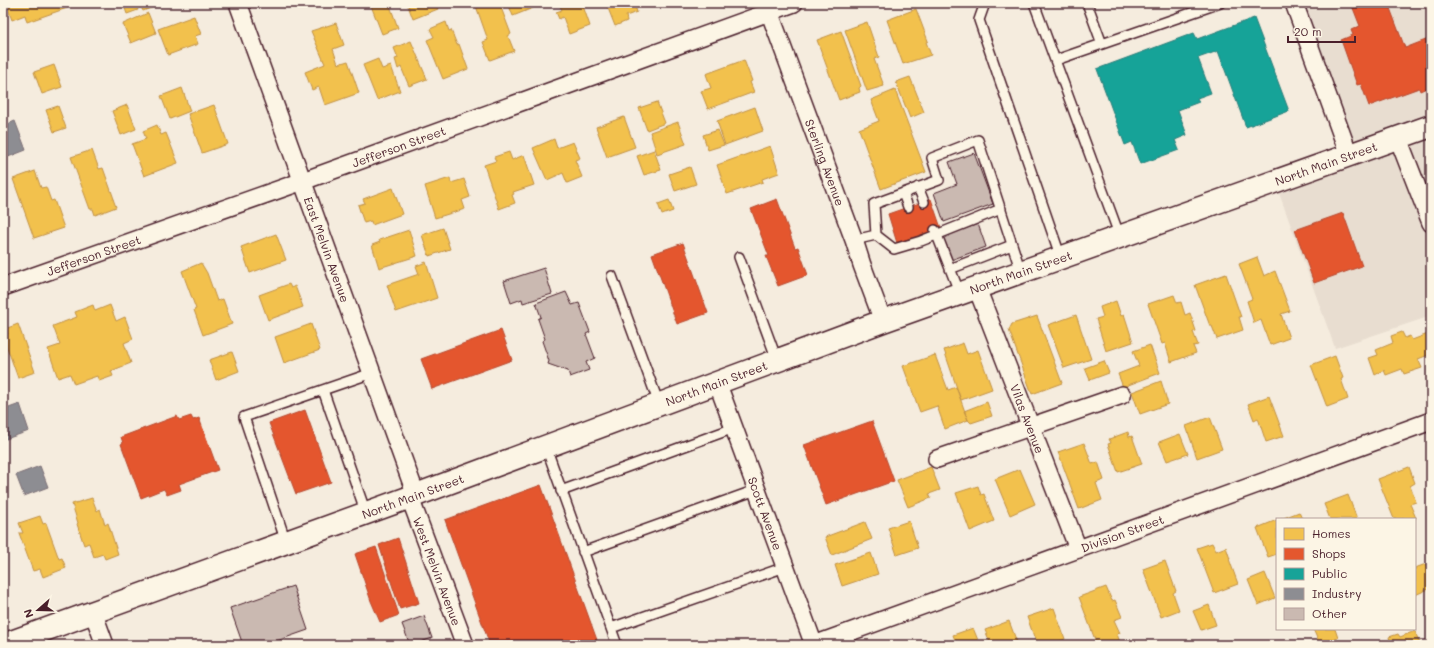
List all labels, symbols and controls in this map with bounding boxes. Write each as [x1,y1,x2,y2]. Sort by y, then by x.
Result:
scale bar [1288,18,1355,44]
text: 20 m [1294,23,1322,39]
street label: Sterling Avenue [802,117,849,208]
street label: Jefferson Street [350,122,448,171]
street label: North Main Street [1273,138,1379,189]
street label: East Melvin Avenue [301,194,354,305]
street label: Jefferson Street [44,231,143,279]
street label: North Main Street [968,246,1074,298]
street label: North Main Street [663,357,770,409]
street label: Vilas Avenue [1007,382,1048,456]
street label: North Main Street [360,470,466,522]
street label: Scott Avenue [745,474,786,552]
street label: Division Street [1079,511,1166,555]
street label: West Melvin Avenue [410,514,465,628]
legend [1276,518,1416,630]
text: Homes [1312,525,1351,541]
text: Shops [1312,545,1346,561]
text: Public [1312,565,1347,581]
text: Industry [1312,585,1361,601]
north arrow [18,590,58,630]
text: Other [1312,605,1347,621]
text: N [20,607,37,620]

